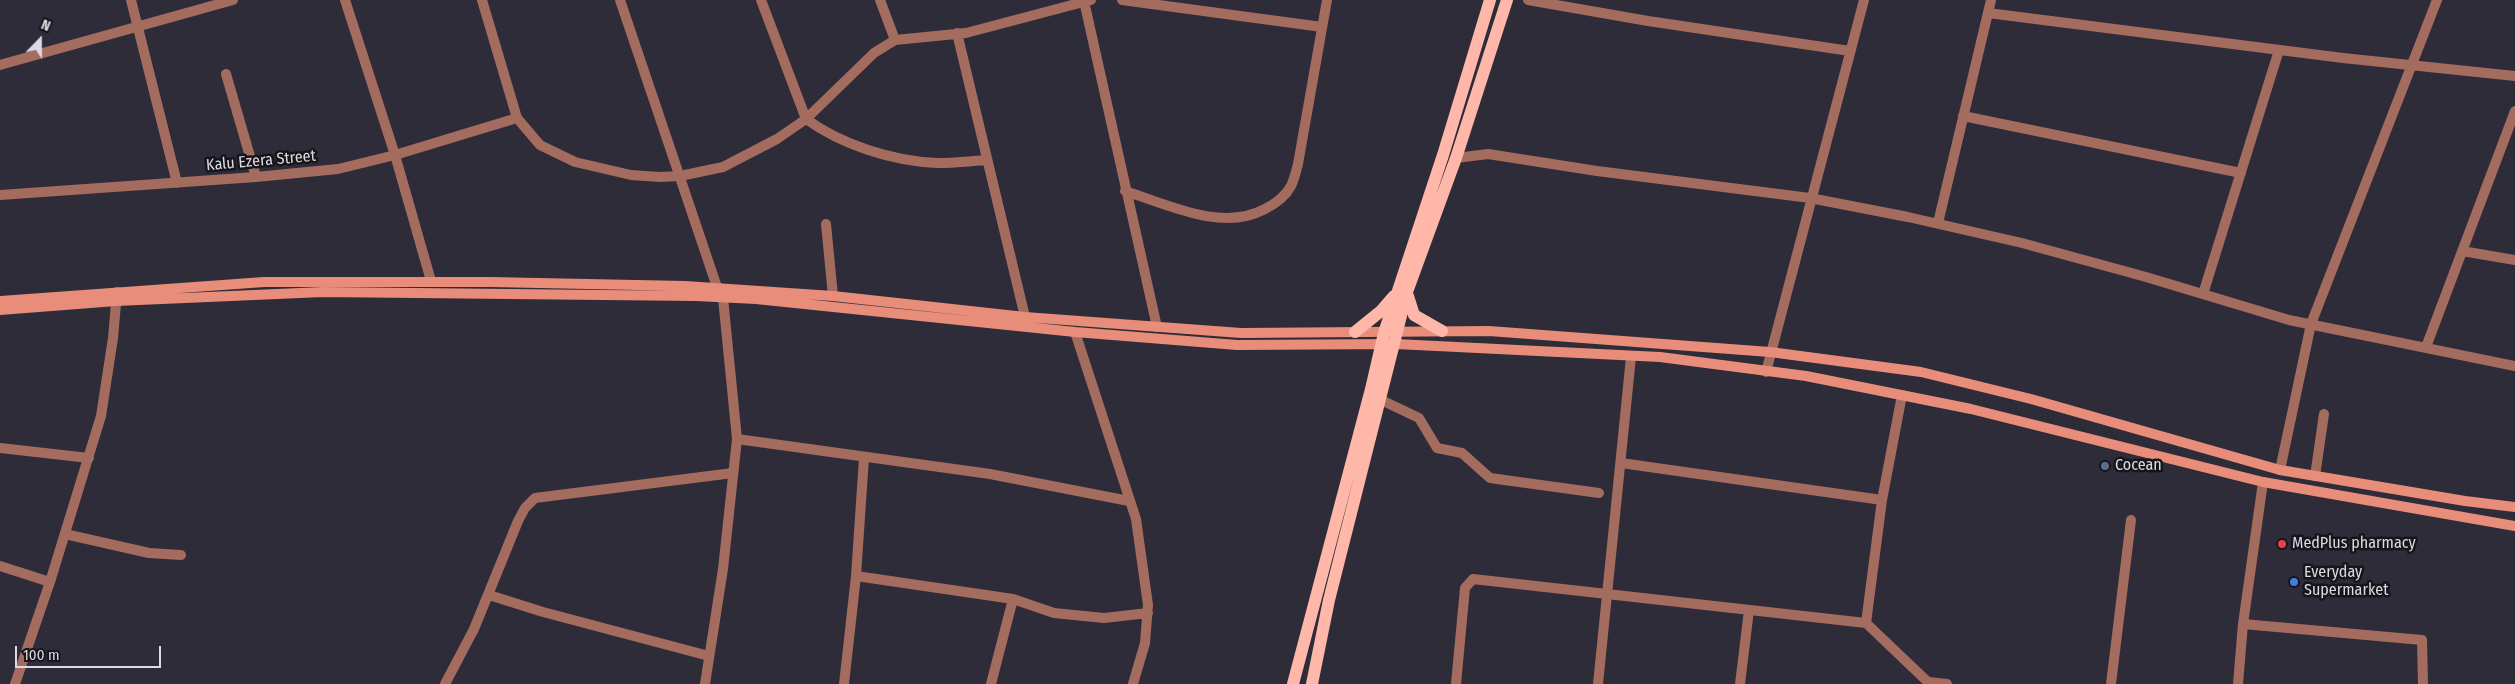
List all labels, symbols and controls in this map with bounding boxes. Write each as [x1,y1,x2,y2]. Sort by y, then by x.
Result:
north arrow [15,15,65,65]
text: N [39,16,53,35]
street label: Kalu Ezera Street [205,147,317,175]
place label: Cocean [2115,456,2162,476]
marker: Cocean [2099,460,2111,472]
place label: MedPlus pharmacy [2292,534,2416,554]
marker: MedPlus pharmacy [2276,538,2288,550]
place label: Everyday Supermarket [2304,563,2388,601]
marker: Everyday Supermarket [2288,576,2300,588]
scale bar [18,636,164,668]
text: 100 m [23,646,60,664]

